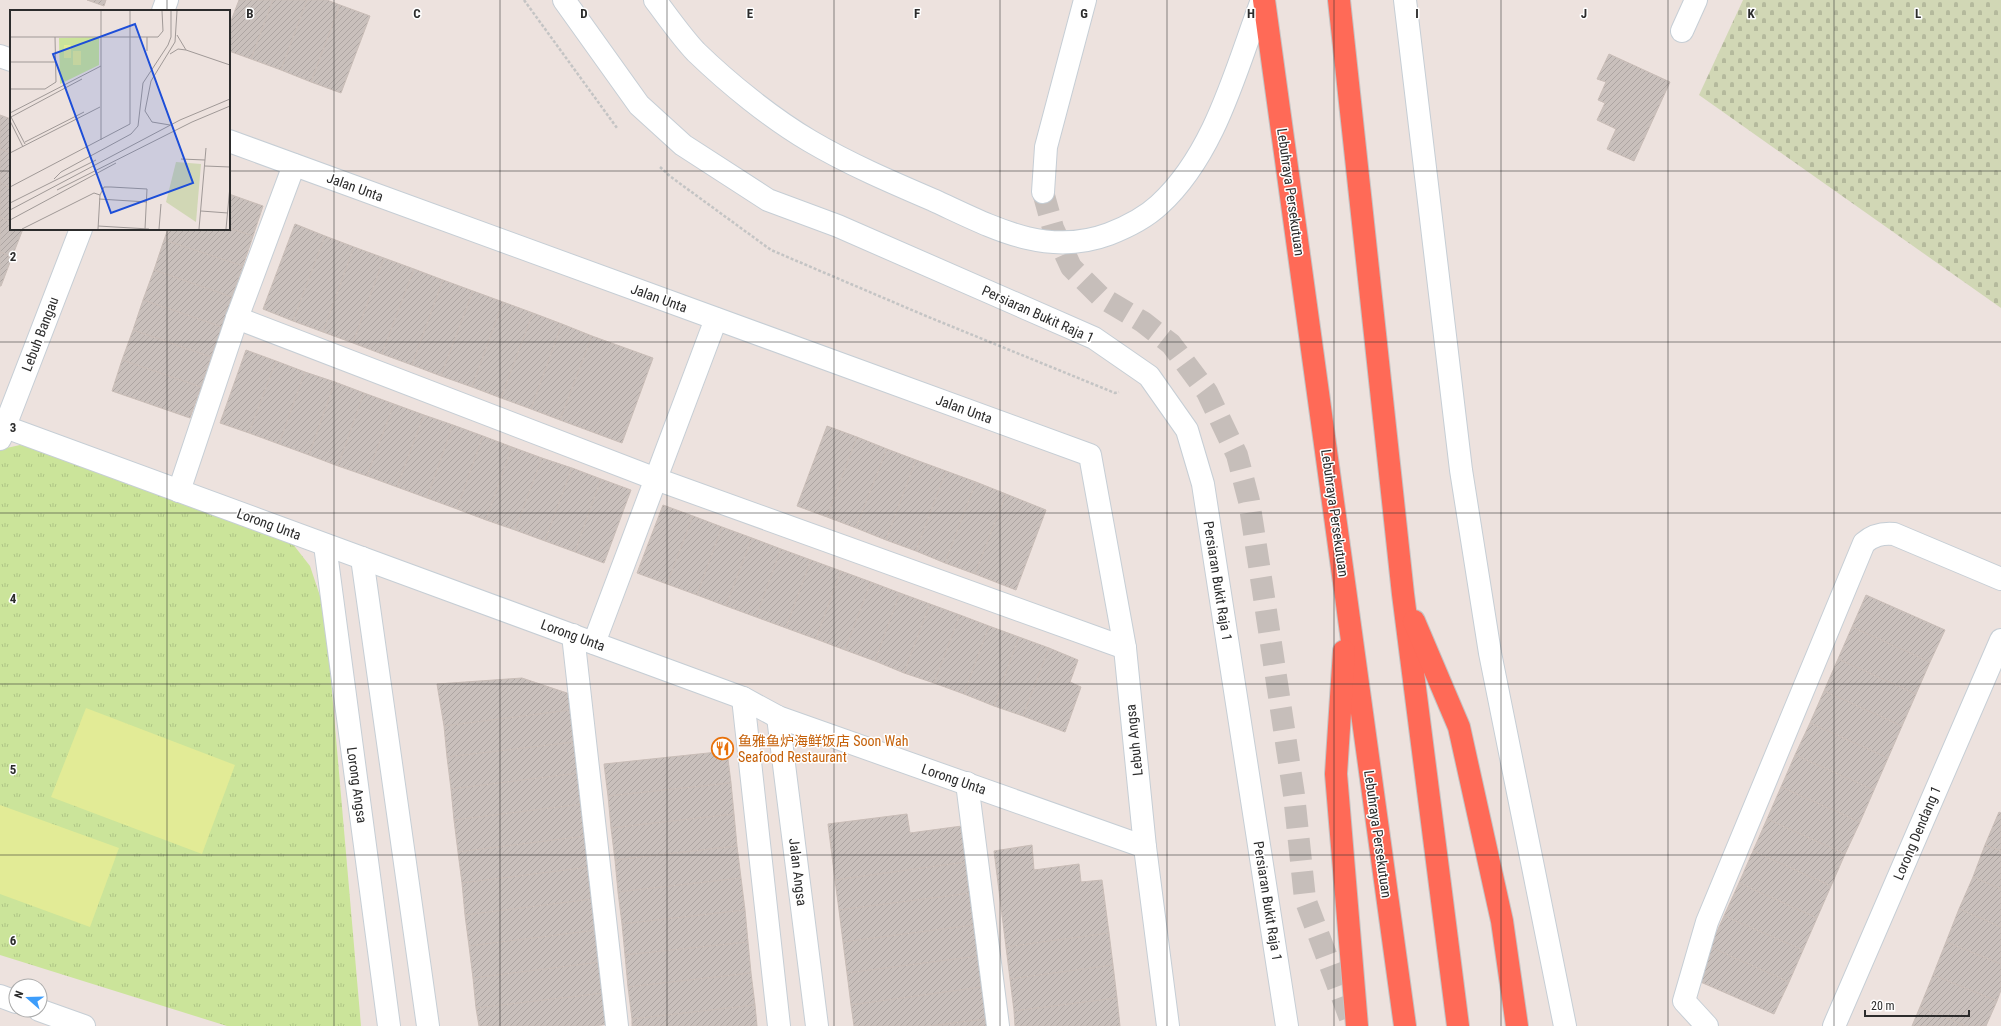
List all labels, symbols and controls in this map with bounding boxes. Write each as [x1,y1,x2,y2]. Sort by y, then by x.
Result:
text: B [246,6,254,21]
text: C [413,6,421,21]
text: D [580,6,588,21]
text: E [747,6,754,21]
text: F [914,6,920,21]
text: G [1080,6,1088,21]
text: H [1247,6,1255,21]
text: I [1415,6,1419,21]
text: J [1581,6,1587,21]
text: K [1747,6,1755,21]
text: L [1915,6,1921,21]
inset map [10,10,230,230]
street label: Lebuhraya Persekutuan [1274,127,1308,257]
street label: Jalan Unta [325,169,385,205]
text: 2 [10,249,17,264]
street label: Jalan Unta [629,280,689,316]
street label: Persiaran Bukit Raja 1 [980,282,1096,346]
street label: Lebuh Bangau [18,295,62,373]
street label: Jalan Unta [934,391,994,427]
text: 3 [10,420,16,435]
street label: Lebuhraya Persekutuan [1318,448,1352,578]
street label: Lorong Unta [235,505,303,543]
street label: Persiaran Bukit Raja 1 [1201,520,1235,642]
text: 4 [10,591,17,606]
street label: Lorong Unta [539,616,607,654]
street label: Lebuh Angsa [1122,704,1146,776]
place label: 鱼雅鱼炉海鲜饭店 Soon Wah Seafood Restaurant [738,733,908,765]
restaurant icon: 鱼雅鱼炉海鲜饭店 Soon Wah Seafood Restaurant [709,736,735,762]
street label: Lorong Angsa [344,746,370,824]
street label: Lorong Unta [920,760,988,798]
text: 5 [10,762,17,777]
street label: Lebuhraya Persekutuan [1361,769,1395,899]
street label: Lorong Dendang 1 [1890,784,1944,882]
street label: Jalan Angsa [786,837,810,907]
street label: Persiaran Bukit Raja 1 [1251,840,1285,962]
text: 6 [10,933,17,948]
north arrow [8,978,48,1018]
text: N [12,989,26,1000]
scale bar [1865,992,1969,1018]
text: 20 m [1871,999,1895,1013]

